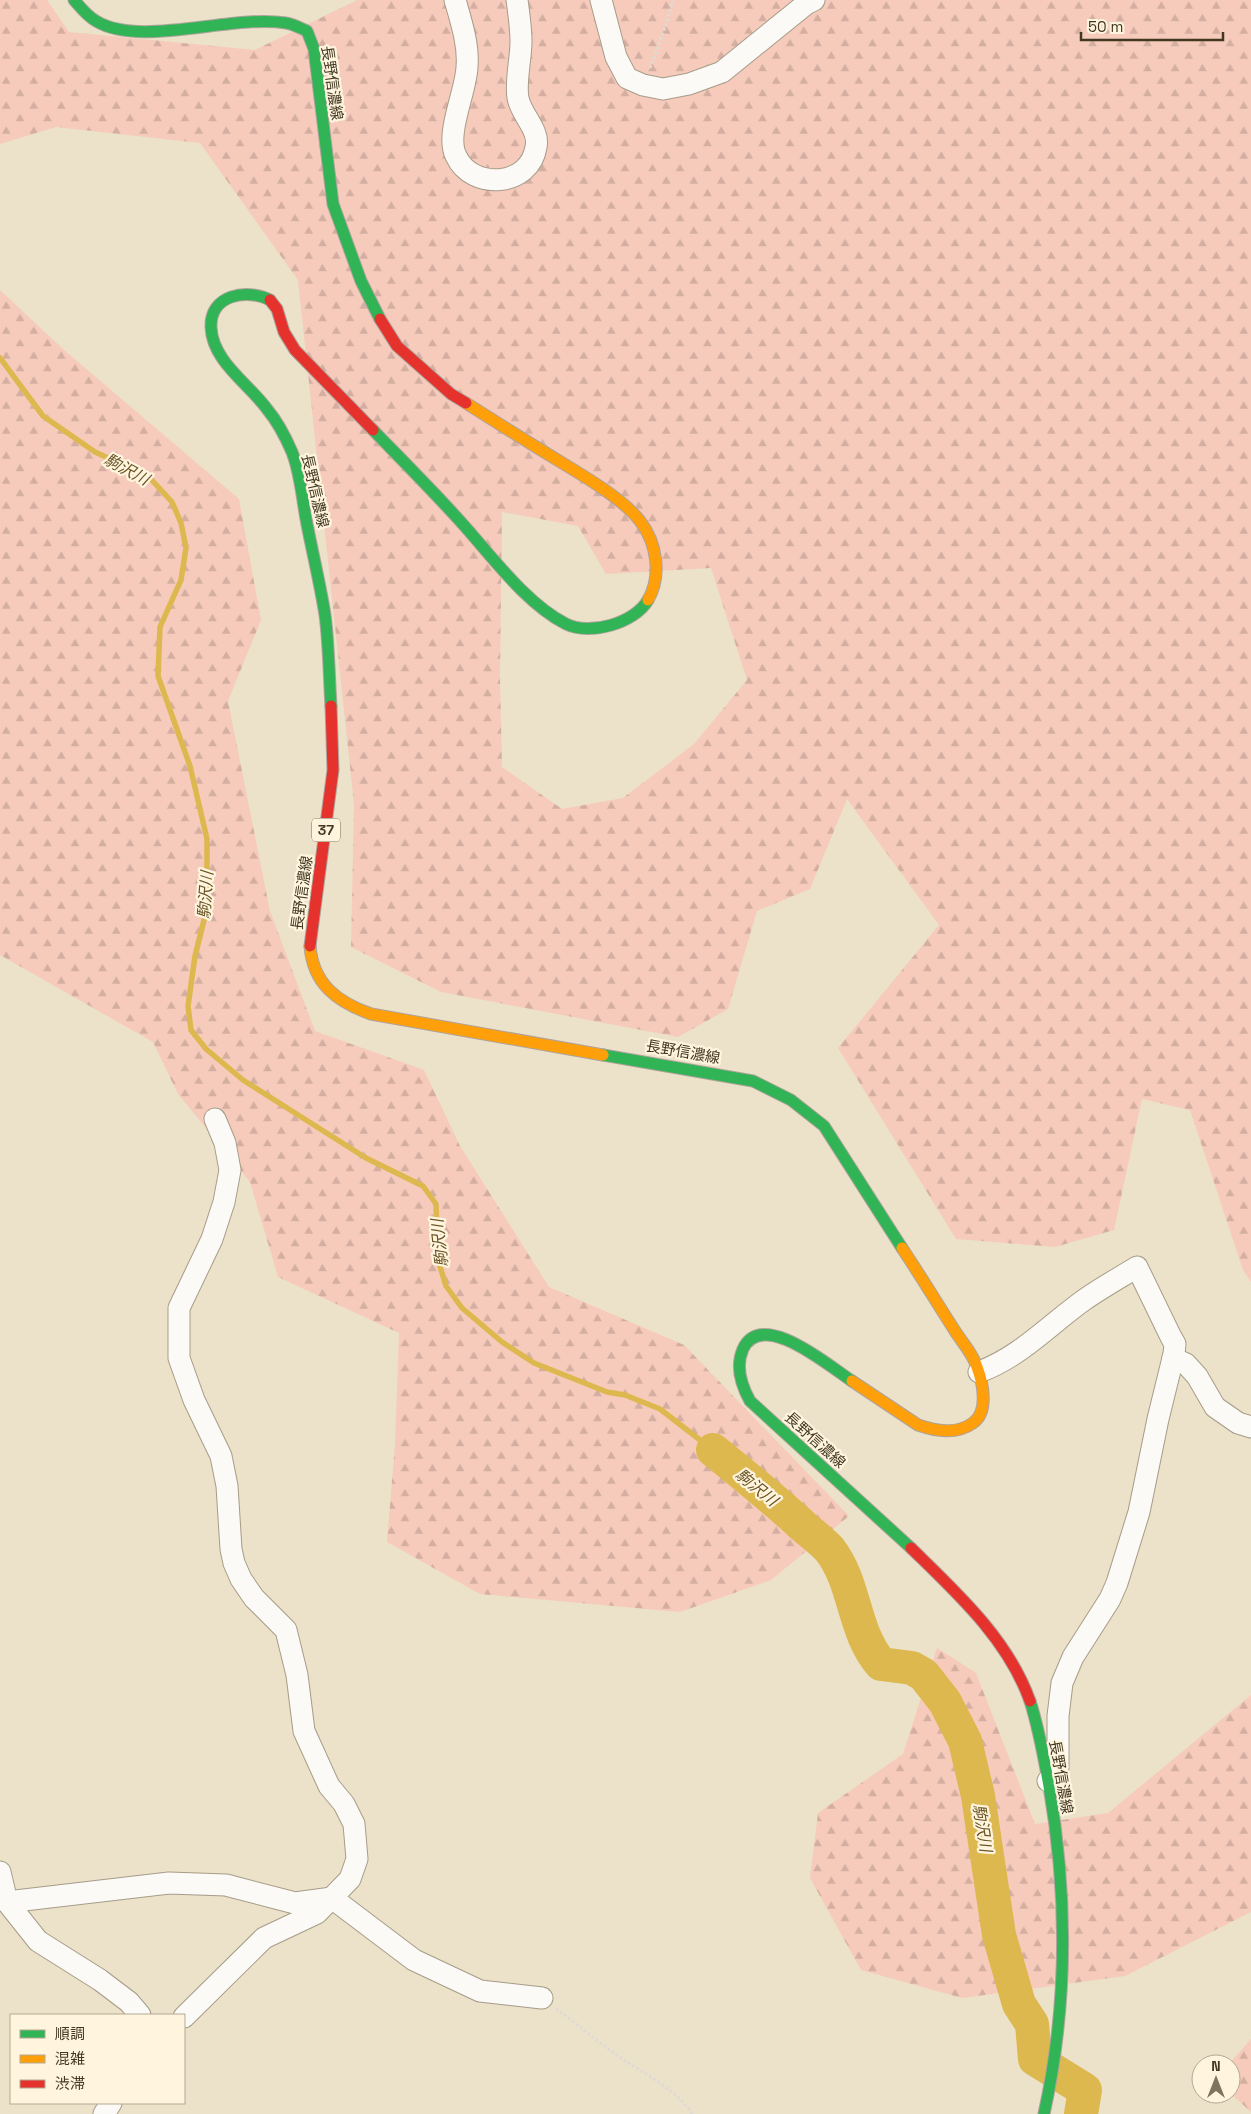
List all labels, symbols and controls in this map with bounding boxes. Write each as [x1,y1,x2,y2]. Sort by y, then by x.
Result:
scale bar [1081,10,1224,42]
text: 50 m [1088,17,1123,36]
street label: 長野信濃線 [318,44,347,121]
water label: 駒沢川 [101,449,155,491]
street label: 長野信濃線 [298,452,333,530]
road number: 37 [312,818,340,842]
street label: 長野信濃線 [287,854,316,931]
water label: 駒沢川 [193,868,218,920]
street label: 長野信濃線 [644,1036,722,1067]
water label: 駒沢川 [426,1216,452,1268]
street label: 長野信濃線 [781,1407,850,1472]
water label: 駒沢川 [731,1464,783,1512]
street label: 長野信濃線 [1046,1738,1077,1816]
water label: 駒沢川 [968,1803,997,1855]
legend [10,2014,185,2104]
text: 順調 [55,2024,85,2043]
text: 混雑 [55,2049,85,2068]
north arrow [1191,2054,1241,2104]
text: N [1211,2057,1221,2075]
text: 渋滞 [55,2074,85,2093]

